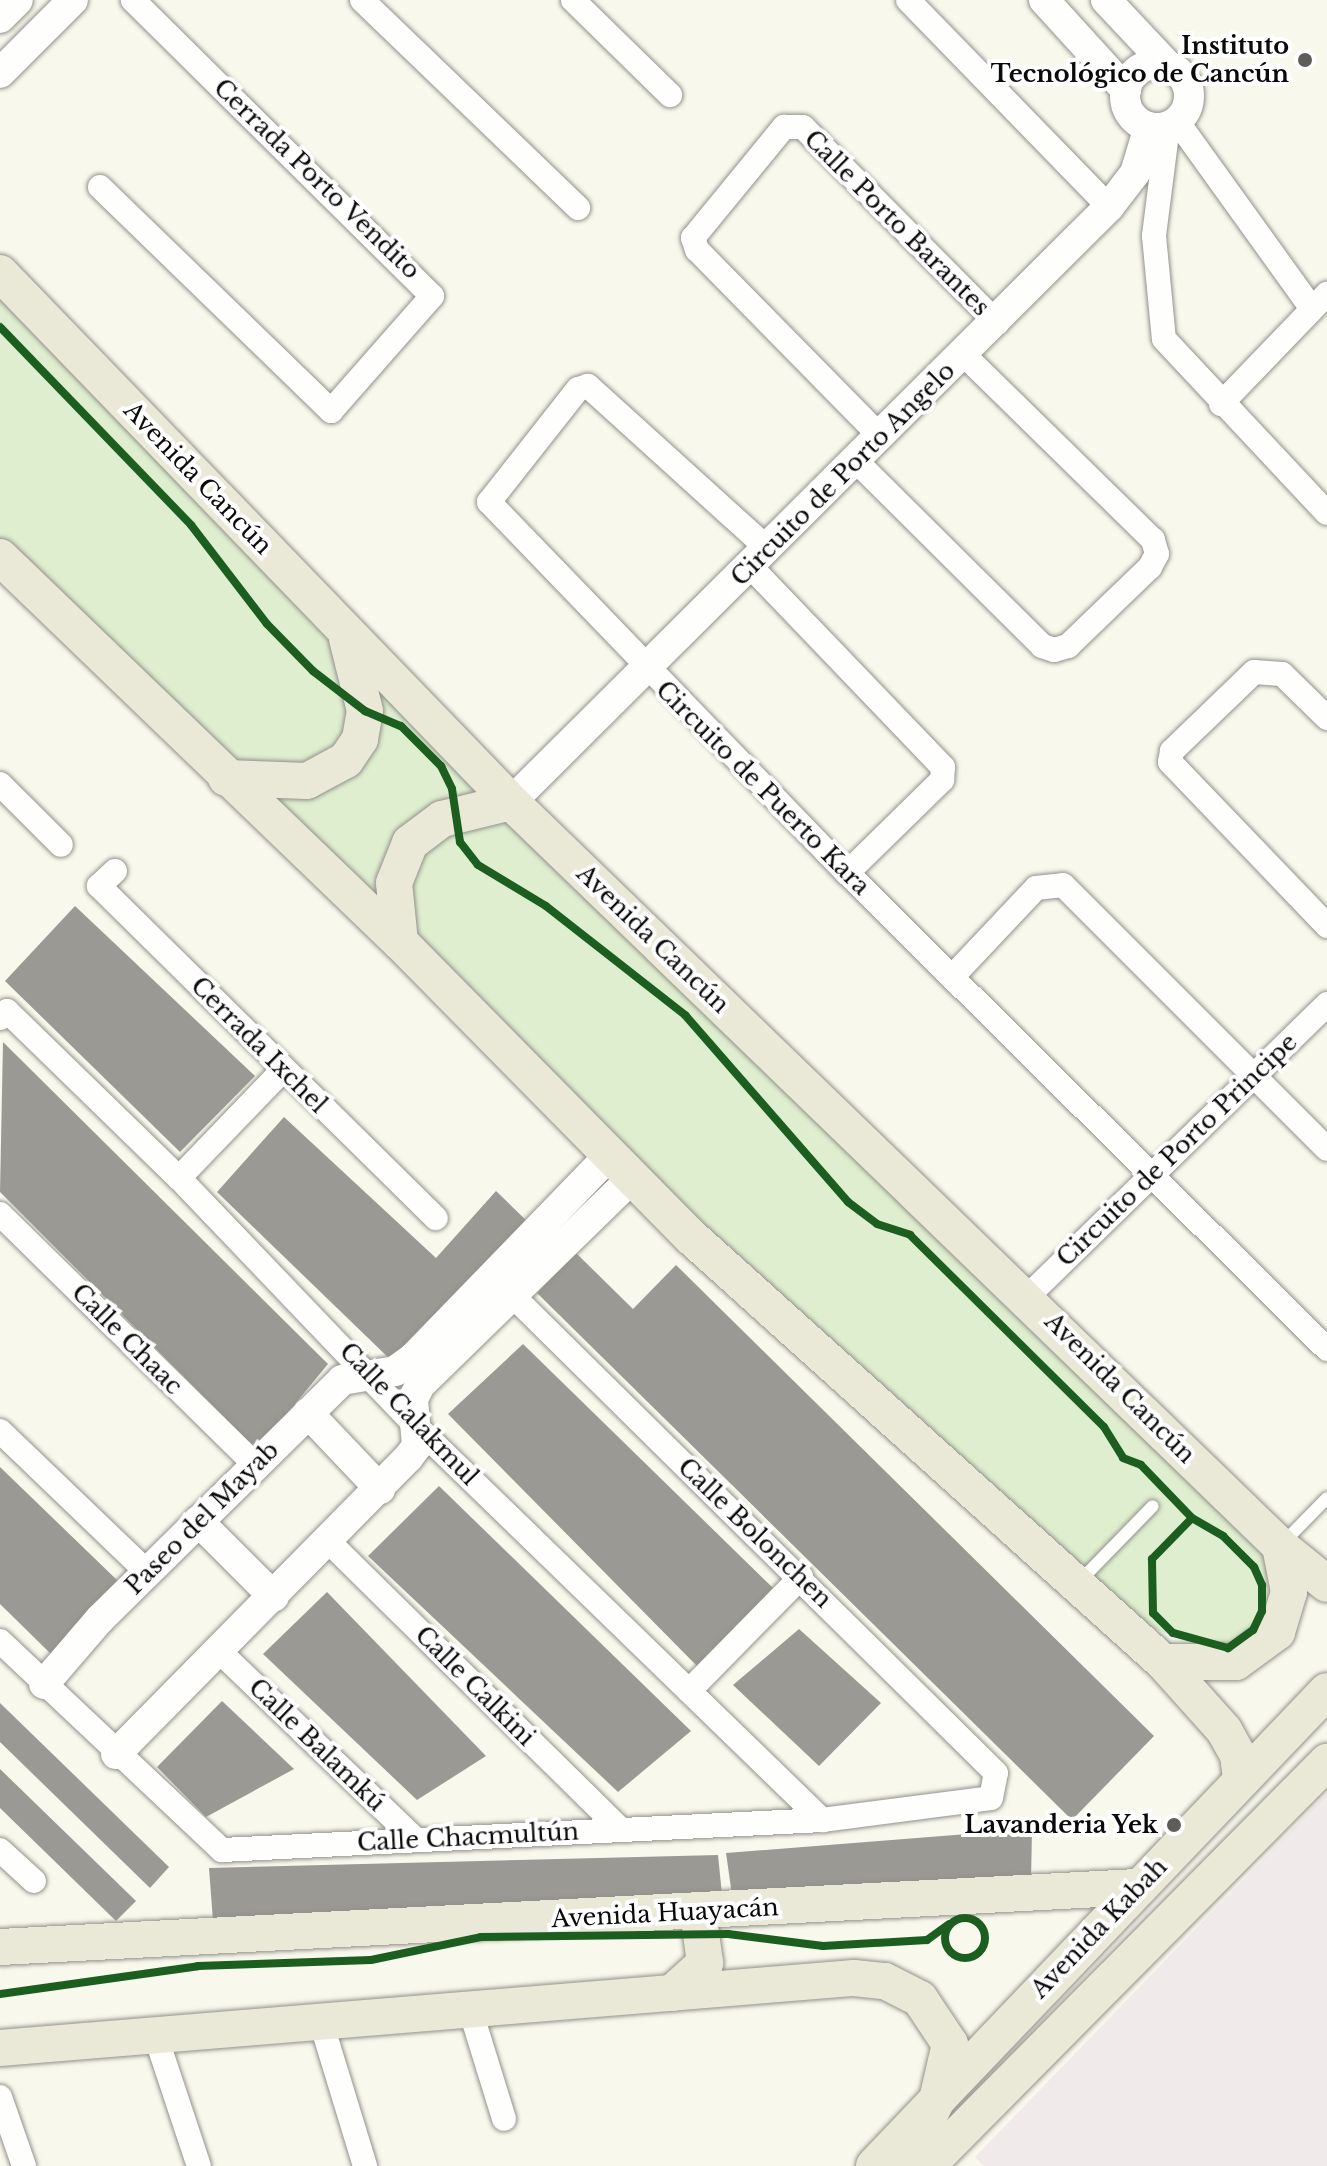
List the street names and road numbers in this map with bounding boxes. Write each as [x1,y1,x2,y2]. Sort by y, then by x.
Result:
street label: Cerrada Porto Vendito [208,73,426,285]
street label: Calle Porto Barantes [798,124,996,322]
street label: Circuito de Porto Angelo [725,356,961,592]
street label: Avenida Cancún [118,396,278,560]
street label: Circuito de Puerto Kara [650,675,876,901]
street label: Avenida Cancún [571,859,735,1019]
street label: Cerrada Ixchel [185,971,333,1119]
street label: Circuito de Porto Principe [1051,1028,1303,1272]
street label: Calle Chaac [66,1278,188,1400]
street label: Avenida Cancún [1039,1307,1201,1469]
street label: Calle Calakmul [334,1337,484,1491]
street label: Paseo del Mayab [120,1436,284,1600]
street label: Calle Bolonchen [672,1452,838,1614]
street label: Calle Calkini [409,1620,541,1752]
street label: Calle Balamkú [243,1673,391,1817]
street label: Calle Chacmultún [356,1817,580,1857]
street label: Avenida Kabah [1025,1852,1173,2004]
street label: Avenida Huayacán [550,1893,780,1933]

